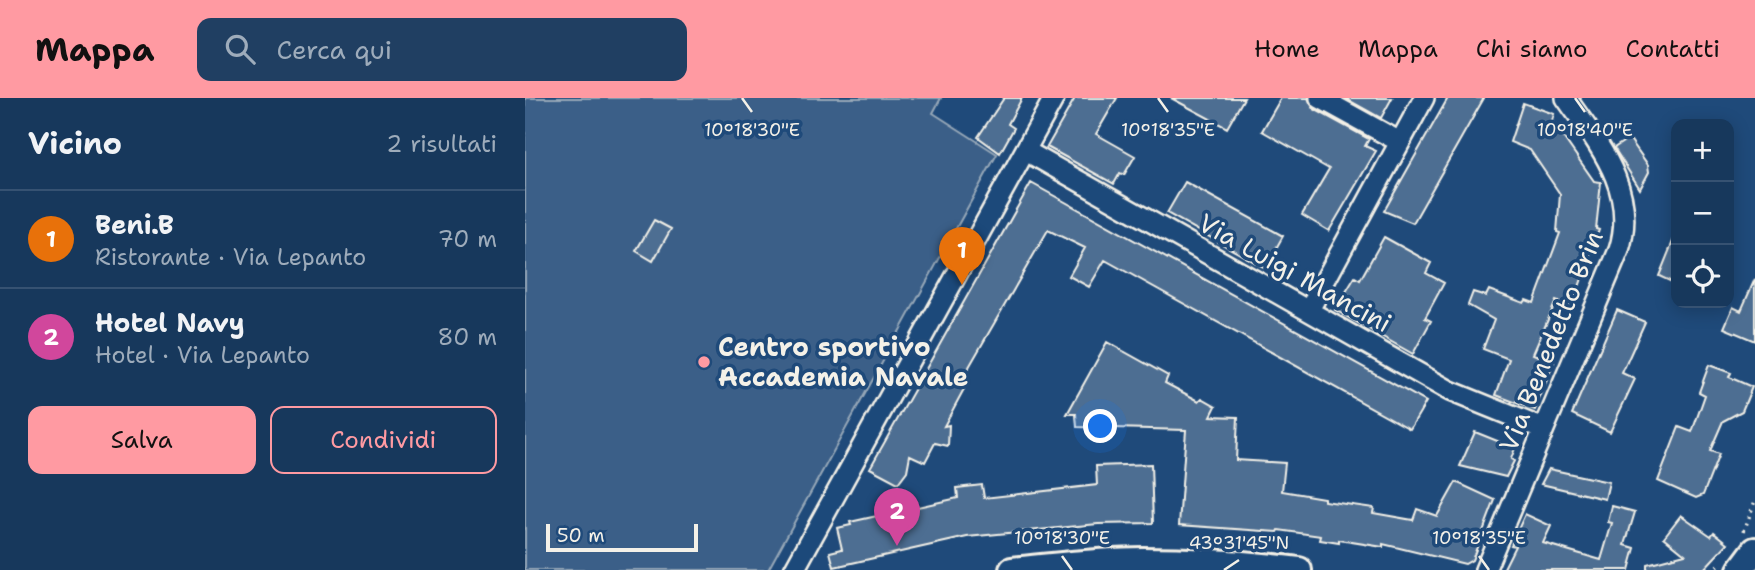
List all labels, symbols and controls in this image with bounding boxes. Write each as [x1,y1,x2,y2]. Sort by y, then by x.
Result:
search box [197,18,687,81]
text: Mappa [35,27,155,72]
icon: search [221,30,259,68]
text: Cerca qui [277,32,392,67]
text: Home [1254,33,1320,65]
text: Mappa [1358,33,1438,65]
text: Chi siamo [1476,33,1588,65]
text: Contatti [1626,33,1720,65]
text: 10°18'30"E [704,118,800,142]
text: 10°18'35"E [1121,118,1215,142]
text: 10°18'40"E [1537,118,1633,142]
map controls [1671,119,1734,308]
button: + [1671,119,1734,182]
text: Vicino [28,123,122,164]
text: 2 risultati [386,129,497,159]
button: − [1671,182,1734,245]
street label: Via Luigi Mancini [1192,205,1398,340]
text: Beni.B [95,207,174,242]
text: 1 [46,224,56,254]
text: 70 m [438,224,497,254]
street label: Via Benedetto Brin [1490,225,1611,457]
pin: 1 [939,227,985,285]
text: Ristorante · Via Lepanto [95,242,366,272]
button: locate [1671,245,1734,308]
text: Hotel Navy [95,305,245,340]
text: 2 [43,322,59,352]
text: 80 m [438,322,497,352]
place label: Centro sportivo Accademia Navale [718,329,968,394]
text: Hotel · Via Lepanto [95,340,310,370]
marker: Centro sportivo Accademia Navale [696,354,712,370]
button: Salva [28,406,256,474]
button: Condividi [270,406,497,474]
your location [1083,409,1117,443]
pin: 2 [874,488,920,546]
scale bar [546,521,698,553]
text: 50 m [557,523,605,548]
text: 10°18'30"E [1014,526,1110,550]
text: 10°18'35"E [1432,526,1526,550]
text: 43°31'45"N [1189,531,1289,555]

